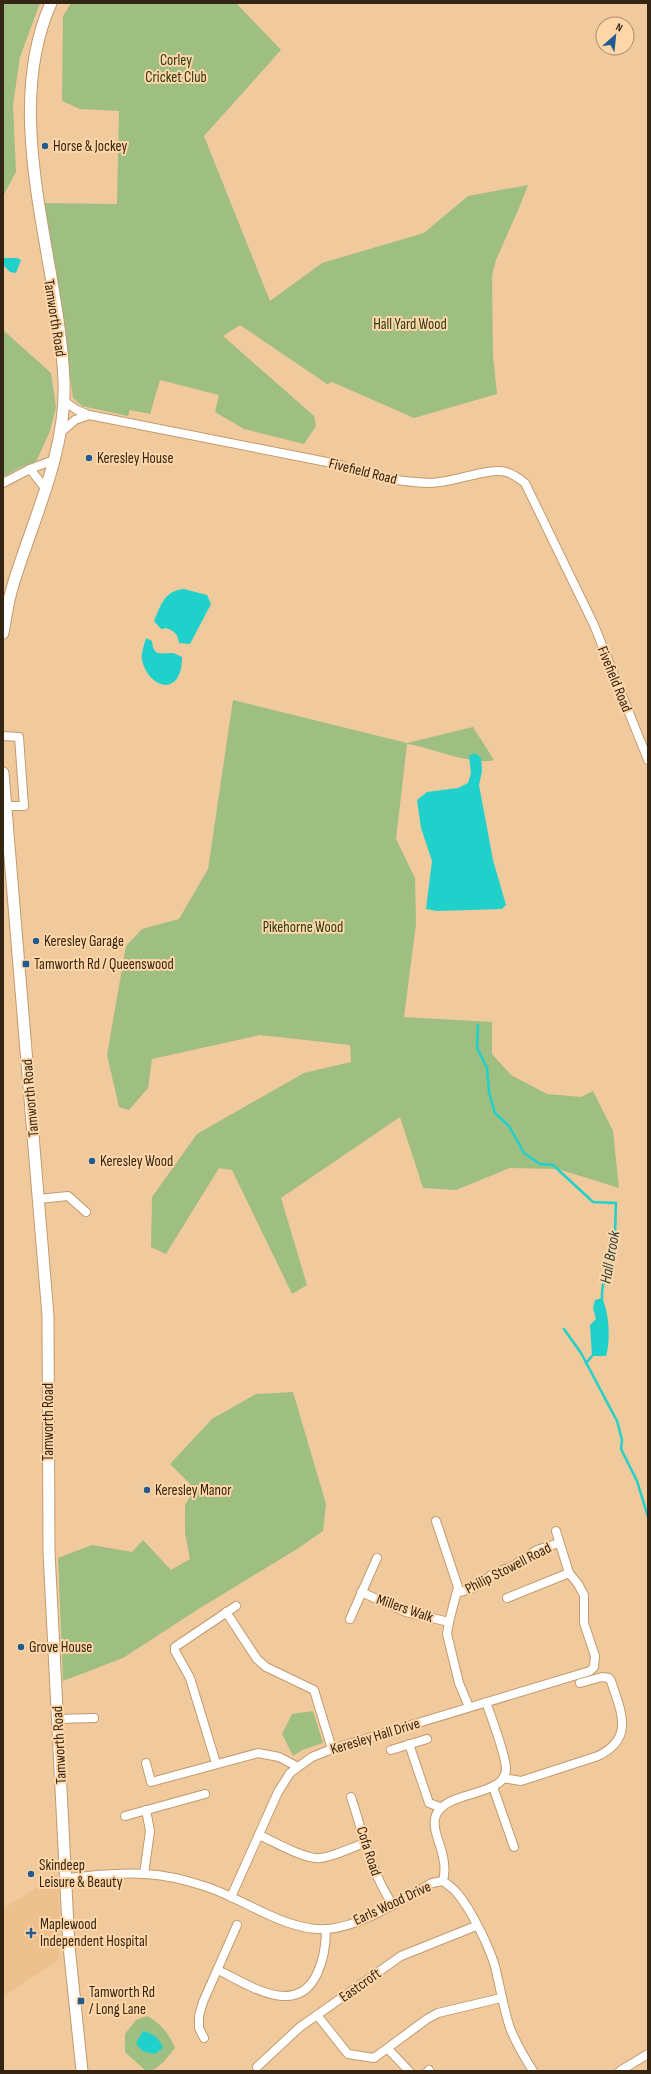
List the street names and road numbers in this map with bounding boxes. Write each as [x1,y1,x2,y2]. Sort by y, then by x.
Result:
street label: Tamworth Road [39,278,70,358]
street label: Fivefield Road [327,454,399,489]
street label: Fivefield Road [593,643,636,715]
street label: Tamworth Road [18,1058,43,1138]
street label: Tamworth Road [39,1383,58,1461]
street label: Philip Stowell Road [462,1539,555,1598]
street label: Millers Walk [374,1590,436,1627]
street label: Tamworth Road [48,1706,71,1784]
street label: Keresley Hall Drive [328,1714,422,1759]
street label: Cofa Road [352,1824,385,1878]
street label: Earls Wood Drive [350,1877,434,1930]
street label: Eastcroft [336,1964,385,2007]

